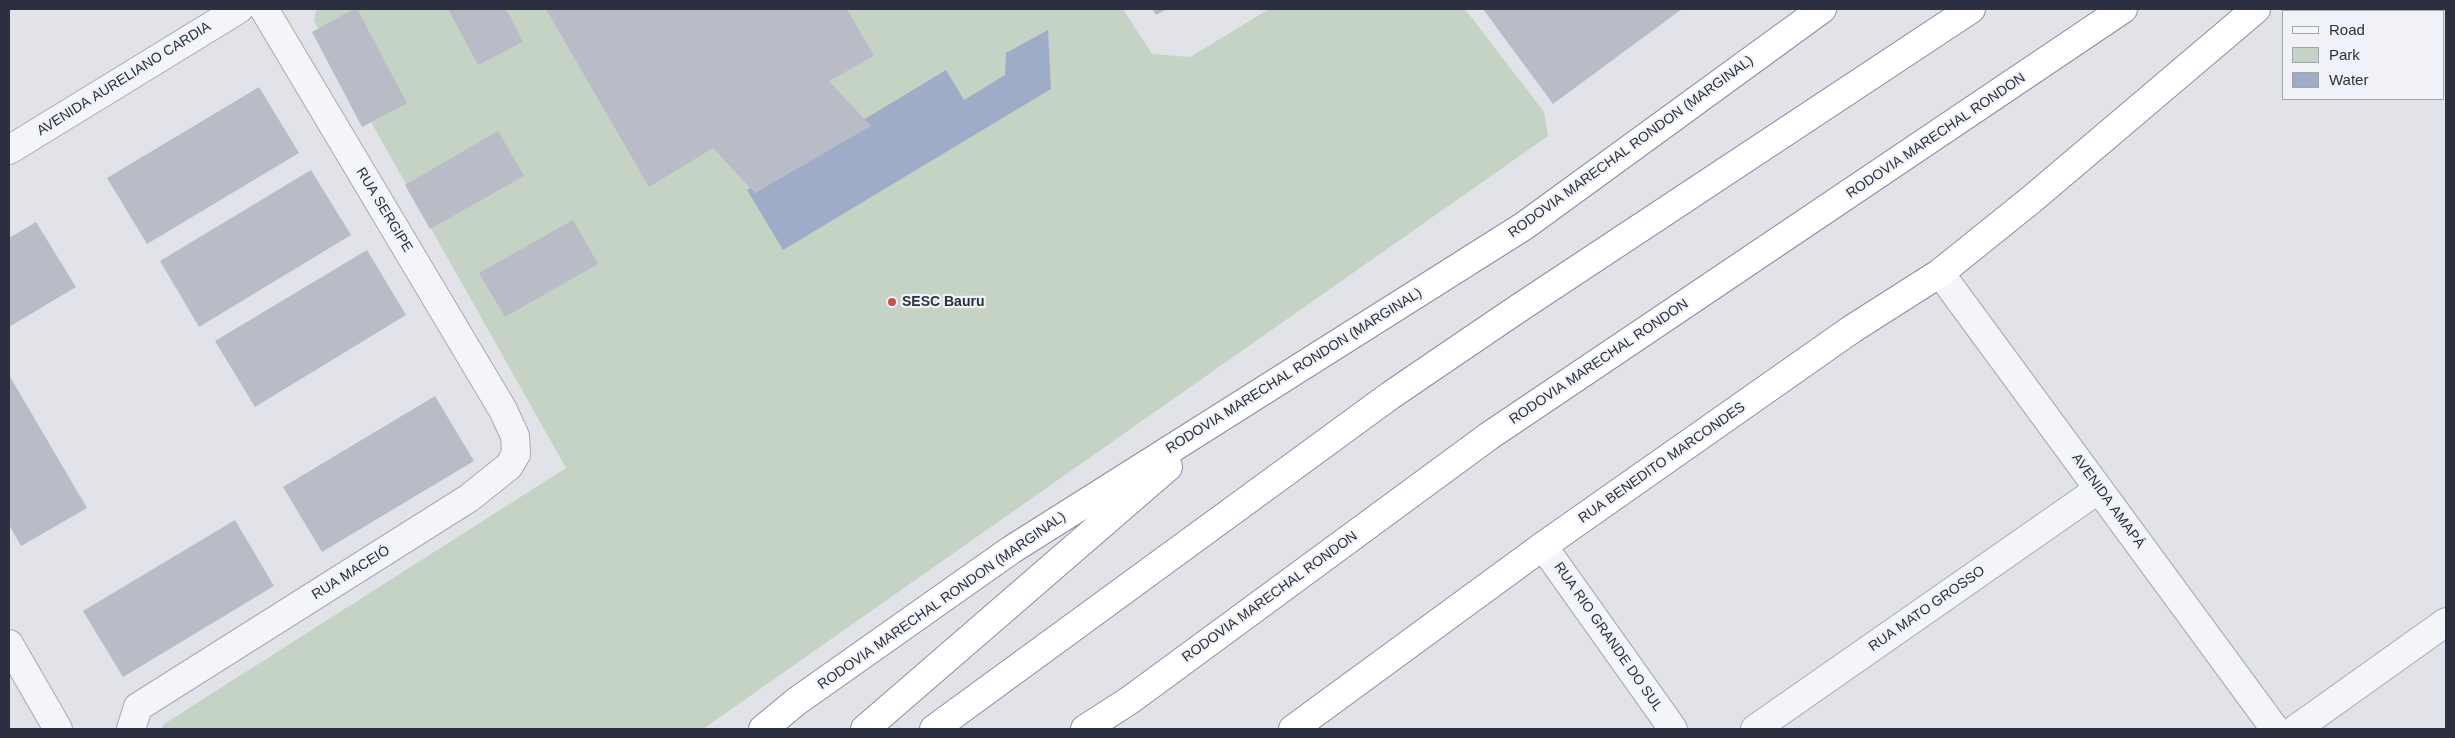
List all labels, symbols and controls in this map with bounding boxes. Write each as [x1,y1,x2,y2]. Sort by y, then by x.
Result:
legend [2282,10,2445,100]
street label: AVENIDA AURELIANO CARDIA [34,18,214,140]
text: Road [2329,21,2365,38]
text: Park [2329,46,2360,63]
street label: RODOVIA MARECHAL RONDON (MARGINAL) [1505,52,1757,242]
street label: RODOVIA MARECHAL RONDON [1843,70,2029,202]
text: Water [2329,71,2368,88]
street label: RUA SERGIPE [352,165,416,255]
street label: RODOVIA MARECHAL RONDON (MARGINAL) [1163,285,1425,457]
place label: SESC Bauru [902,294,984,310]
marker: SESC Bauru [886,296,898,308]
street label: RODOVIA MARECHAL RONDON [1506,296,1692,428]
street label: RUA BENEDITO MARCONDES [1575,399,1749,527]
street label: AVENIDA AMAPÁ [2068,450,2148,552]
street label: RODOVIA MARECHAL RONDON (MARGINAL) [815,508,1069,694]
street label: RODOVIA MARECHAL RONDON [1179,528,1361,666]
street label: RUA MACEIÓ [309,542,393,604]
street label: RUA RIO GRANDE DO SUL [1550,559,1666,715]
street label: RUA MATO GROSSO [1866,563,1988,655]

